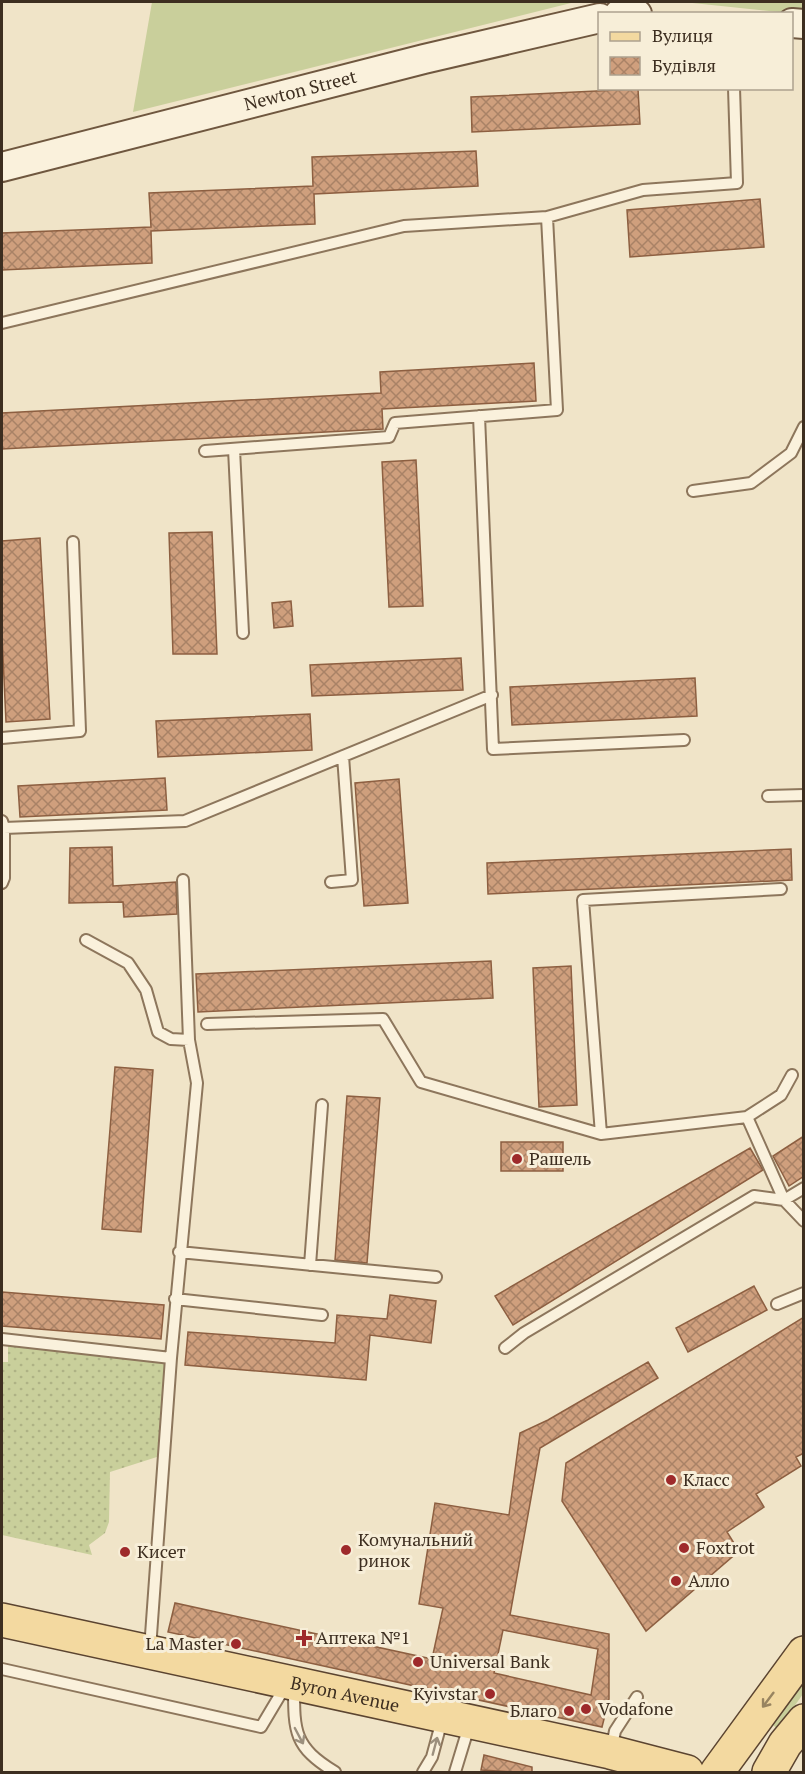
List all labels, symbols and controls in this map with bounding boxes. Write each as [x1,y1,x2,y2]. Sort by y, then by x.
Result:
legend [598,12,793,90]
text: Вулиця [652,23,713,47]
text: Будівля [652,53,716,77]
street label: Newton Street [241,64,359,116]
place label: Рашель [529,1146,591,1170]
marker: Рашель [510,1152,524,1166]
place label: Класс [683,1467,730,1491]
marker: Класс [664,1473,678,1487]
place label: Комунальний ринок [358,1527,473,1572]
place label: Foxtrot [696,1535,755,1559]
place label: Кисет [137,1539,186,1563]
marker: Foxtrot [677,1541,691,1555]
marker: Комунальний ринок [339,1543,353,1557]
marker: Кисет [118,1545,132,1559]
place label: Алло [688,1568,730,1592]
marker: Алло [669,1574,683,1588]
place label: Аптека №1 [316,1625,410,1649]
place label: La Master [146,1631,224,1655]
marker: Аптека №1 [297,1631,311,1645]
marker: La Master [229,1637,243,1651]
place label: Universal Bank [430,1649,551,1673]
marker: Universal Bank [411,1655,425,1669]
street label: Byron Avenue [289,1670,402,1717]
place label: Kyivstar [413,1681,478,1705]
marker: Kyivstar [483,1687,497,1701]
one-way arrow [762,1691,775,1707]
place label: Vodafone [598,1696,673,1720]
place label: Благо [510,1698,557,1722]
marker: Vodafone [579,1702,593,1716]
marker: Благо [562,1704,576,1718]
one-way arrow [294,1726,305,1744]
one-way arrow [430,1736,442,1755]

